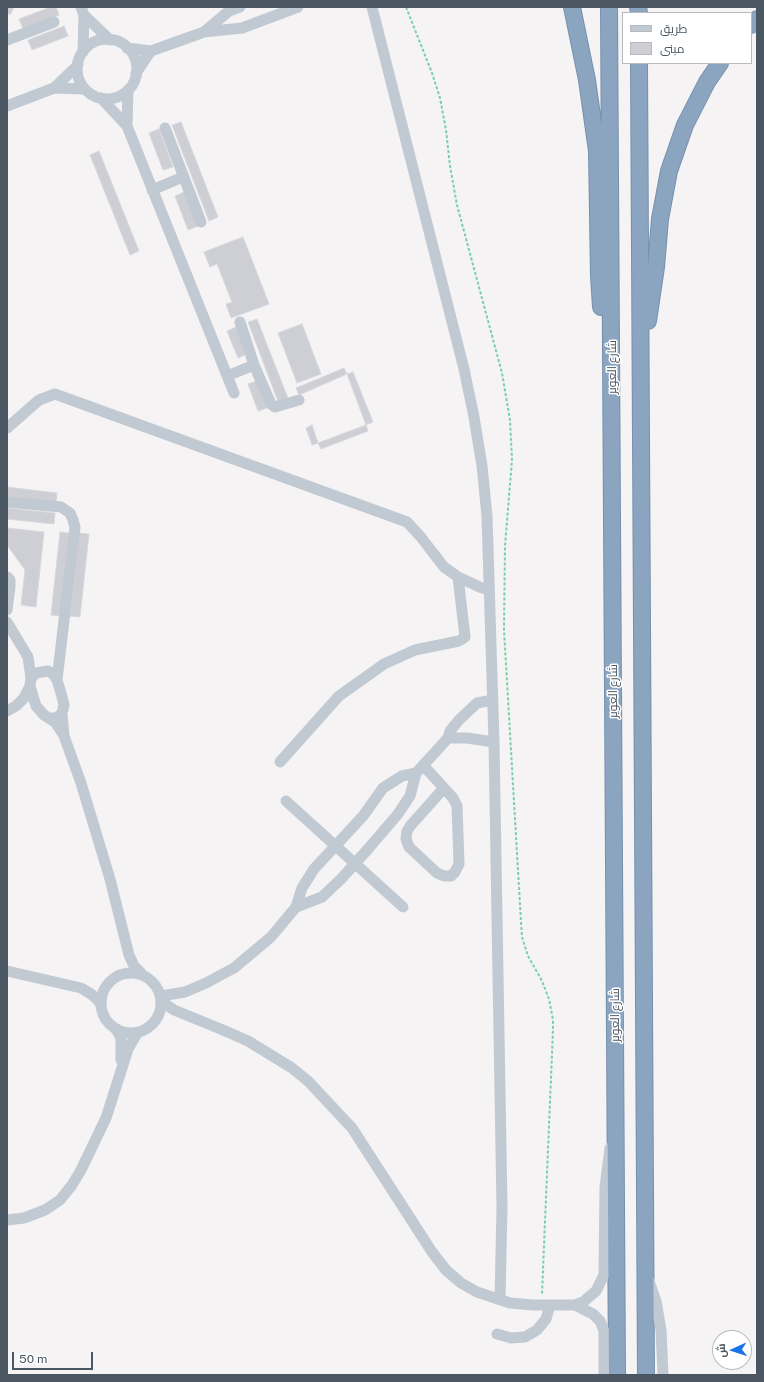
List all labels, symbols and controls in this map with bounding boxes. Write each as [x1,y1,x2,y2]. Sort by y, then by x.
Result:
legend [622,12,752,64]
text: طريق [660,22,687,36]
text: مبنى [660,42,685,56]
street label: شارع العوير [605,340,619,394]
street label: شارع العوير [606,664,620,718]
street label: شارع العوير [608,988,622,1042]
north arrow [712,1330,752,1370]
text: ش [715,1343,727,1358]
scale bar [14,1344,95,1370]
text: 50 m [19,1352,47,1366]

